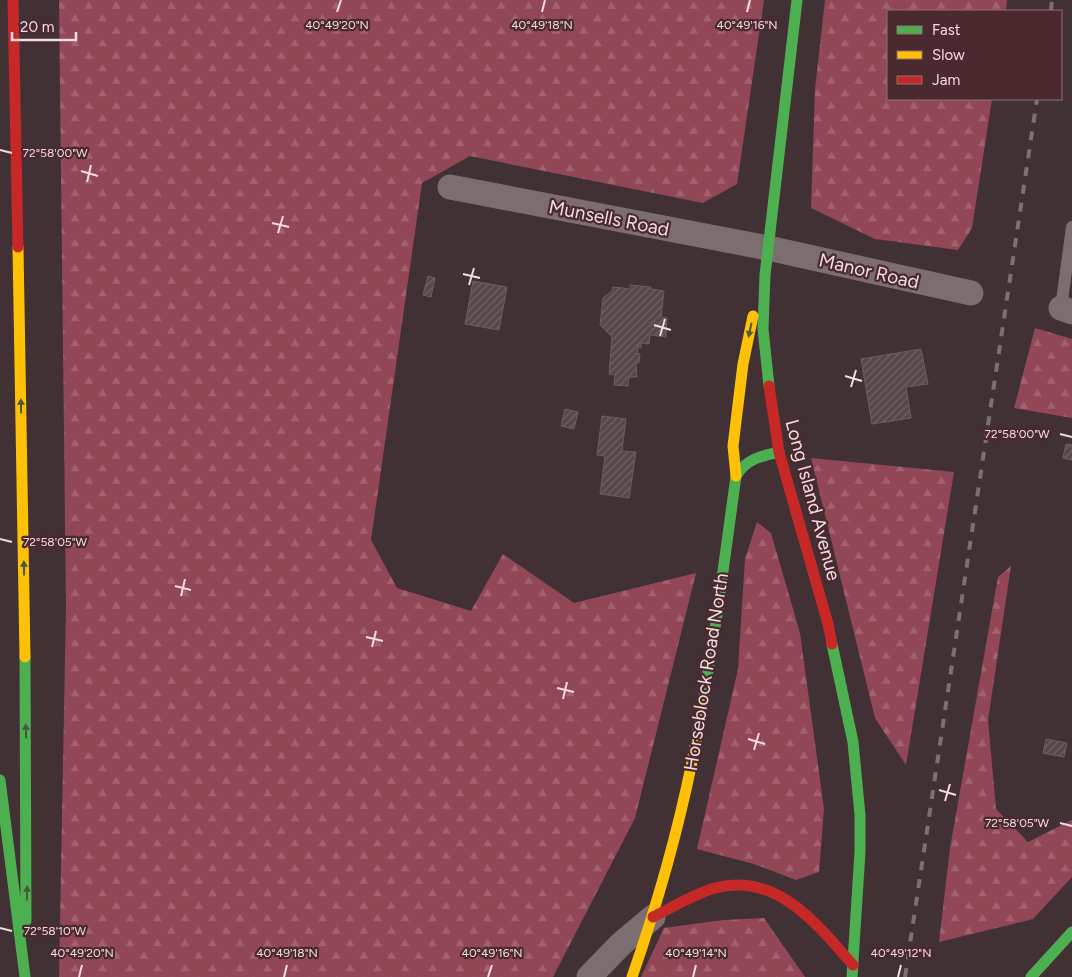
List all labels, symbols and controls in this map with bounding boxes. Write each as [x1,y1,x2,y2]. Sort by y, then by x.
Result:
scale bar [12,10,76,42]
legend [887,10,1062,100]
text: 20 m [20,18,54,36]
text: 40°49'20"N [305,18,369,32]
text: 40°49'18"N [511,18,573,32]
text: 40°49'16"N [716,18,778,32]
text: Fast [932,21,961,39]
text: Slow [932,46,965,64]
text: Jam [932,71,960,89]
text: 72°58'00"W [23,146,88,160]
street label: Munsells Road [547,195,671,241]
street label: Manor Road [817,248,921,294]
one-way arrow [746,322,754,338]
one-way arrow [16,398,24,414]
street label: Long Island Avenue [780,417,846,583]
text: 72°58'00"W [985,427,1050,441]
text: 72°58'05"W [23,535,88,549]
one-way arrow [20,560,28,576]
street label: Horseblock Road North [679,572,733,772]
one-way arrow [22,723,30,739]
text: 72°58'05"W [985,816,1050,830]
one-way arrow [23,885,31,901]
text: 72°58'10"W [24,924,87,938]
text: 40°49'20"N [50,946,114,960]
text: 40°49'18"N [256,946,318,960]
text: 40°49'16"N [461,946,523,960]
text: 40°49'14"N [665,946,727,960]
text: 40°49'12"N [870,946,932,960]

